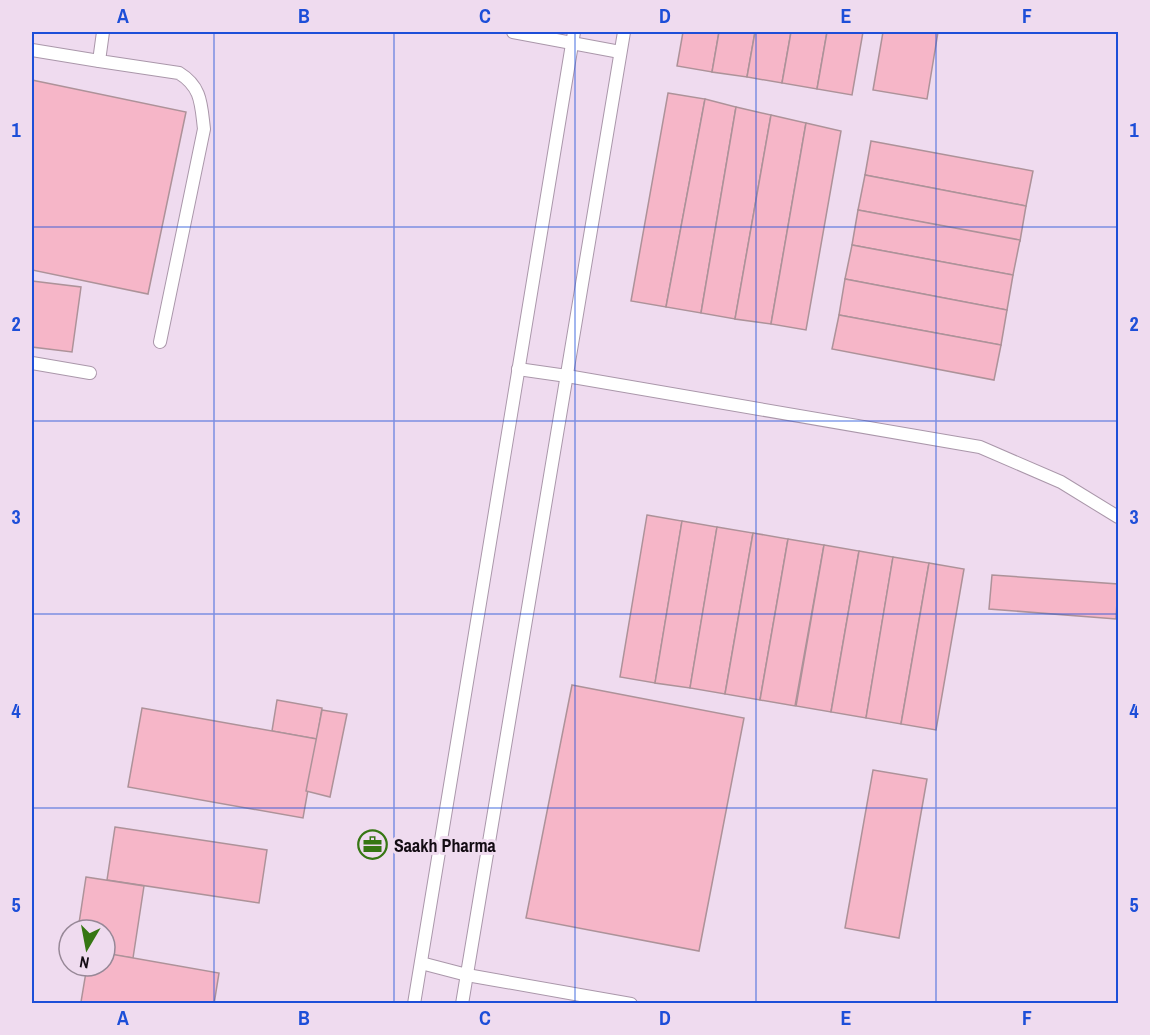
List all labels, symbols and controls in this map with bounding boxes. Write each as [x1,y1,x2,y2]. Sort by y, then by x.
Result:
text: A [117,2,129,29]
text: B [298,2,310,29]
text: C [479,2,491,29]
text: D [659,2,671,29]
text: E [841,2,852,29]
text: F [1022,2,1032,29]
text: 1 [11,116,21,143]
text: 1 [1129,116,1139,143]
text: 2 [11,310,21,337]
text: 2 [1129,310,1139,337]
text: 3 [11,503,21,530]
text: 3 [1129,503,1139,530]
text: 4 [11,697,21,724]
text: 4 [1129,697,1139,724]
office icon: Saakh Pharma [357,829,389,861]
place label: Saakh Pharma [394,833,497,858]
text: 5 [11,891,21,918]
text: 5 [1129,891,1139,918]
north arrow [57,918,117,978]
text: N [78,951,91,974]
text: A [117,1004,129,1031]
text: B [298,1004,310,1031]
text: C [479,1004,491,1031]
text: D [659,1004,671,1031]
text: E [841,1004,852,1031]
text: F [1022,1004,1032,1031]

